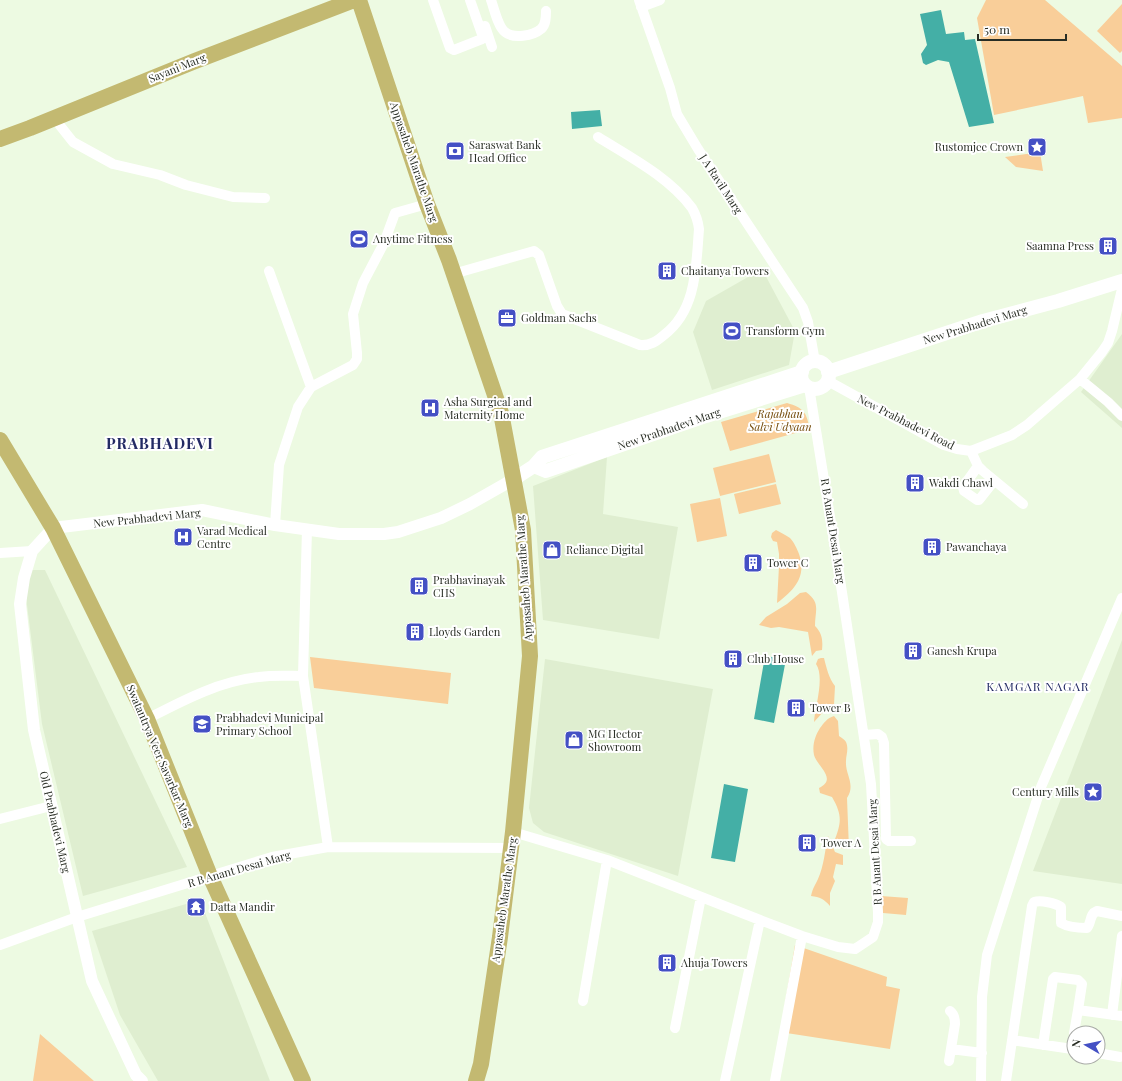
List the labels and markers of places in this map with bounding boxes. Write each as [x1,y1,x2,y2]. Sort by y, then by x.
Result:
place icon: Rustomjee Crown [1026,136,1048,158]
place label: Saraswat Bank Head Office [469,137,541,165]
place label: Rustomjee Crown [935,139,1023,154]
bank icon: Saraswat Bank Head Office [444,140,466,162]
sports icon: Anytime Fitness [348,228,370,250]
place label: Anytime Fitness [372,231,453,246]
building icon: Saamna Press [1097,235,1119,257]
place label: Saamna Press [1026,238,1094,253]
building icon: Chaitanya Towers [656,260,678,282]
place label: Chaitanya Towers [681,263,769,278]
office icon: Goldman Sachs [496,307,518,329]
place label: Goldman Sachs [521,310,597,325]
sports icon: Transform Gym [721,320,743,342]
place label: Transform Gym [746,323,825,338]
place label: Asha Surgical and Maternity Home [443,394,532,422]
hospital icon: Asha Surgical and Maternity Home [419,397,441,419]
building icon: Wakdi Chawl [904,472,926,494]
place label: Wakdi Chawl [928,475,993,490]
place label: Varad Medical Centre [196,523,267,551]
hospital icon: Varad Medical Centre [172,526,194,548]
building icon: Pawanchaya [921,536,943,558]
shop icon: Reliance Digital [541,539,563,561]
place label: Pawanchaya [946,539,1007,554]
place label: Reliance Digital [566,542,643,557]
building icon: Tower C [742,552,764,574]
place label: Tower C [767,555,808,570]
place label: Prabhavinayak CHS [433,572,505,600]
building icon: Prabhavinayak CHS [408,575,430,597]
building icon: Lloyds Garden [404,621,426,643]
place label: Lloyds Garden [429,624,501,639]
building icon: Ganesh Krupa [902,640,924,662]
place label: Ganesh Krupa [927,643,997,658]
building icon: Club House [722,648,744,670]
place label: Club House [747,651,805,666]
building icon: Tower B [785,697,807,719]
place label: Tower B [810,700,851,715]
place label: Prabhadevi Municipal Primary School [216,710,323,738]
school or university icon: Prabhadevi Municipal Primary School [191,713,213,735]
place label: MG Hector Showroom [588,726,642,754]
shop icon: MG Hector Showroom [563,729,585,751]
place icon: Century Mills [1082,781,1104,803]
place label: Century Mills [1012,784,1079,799]
building icon: Tower A [796,832,818,854]
place label: Tower A [821,835,861,850]
temple icon: Datta Mandir [185,896,207,918]
place label: Datta Mandir [210,899,275,914]
building icon: Ahuja Towers [656,952,678,974]
place label: Ahuja Towers [680,955,748,970]

